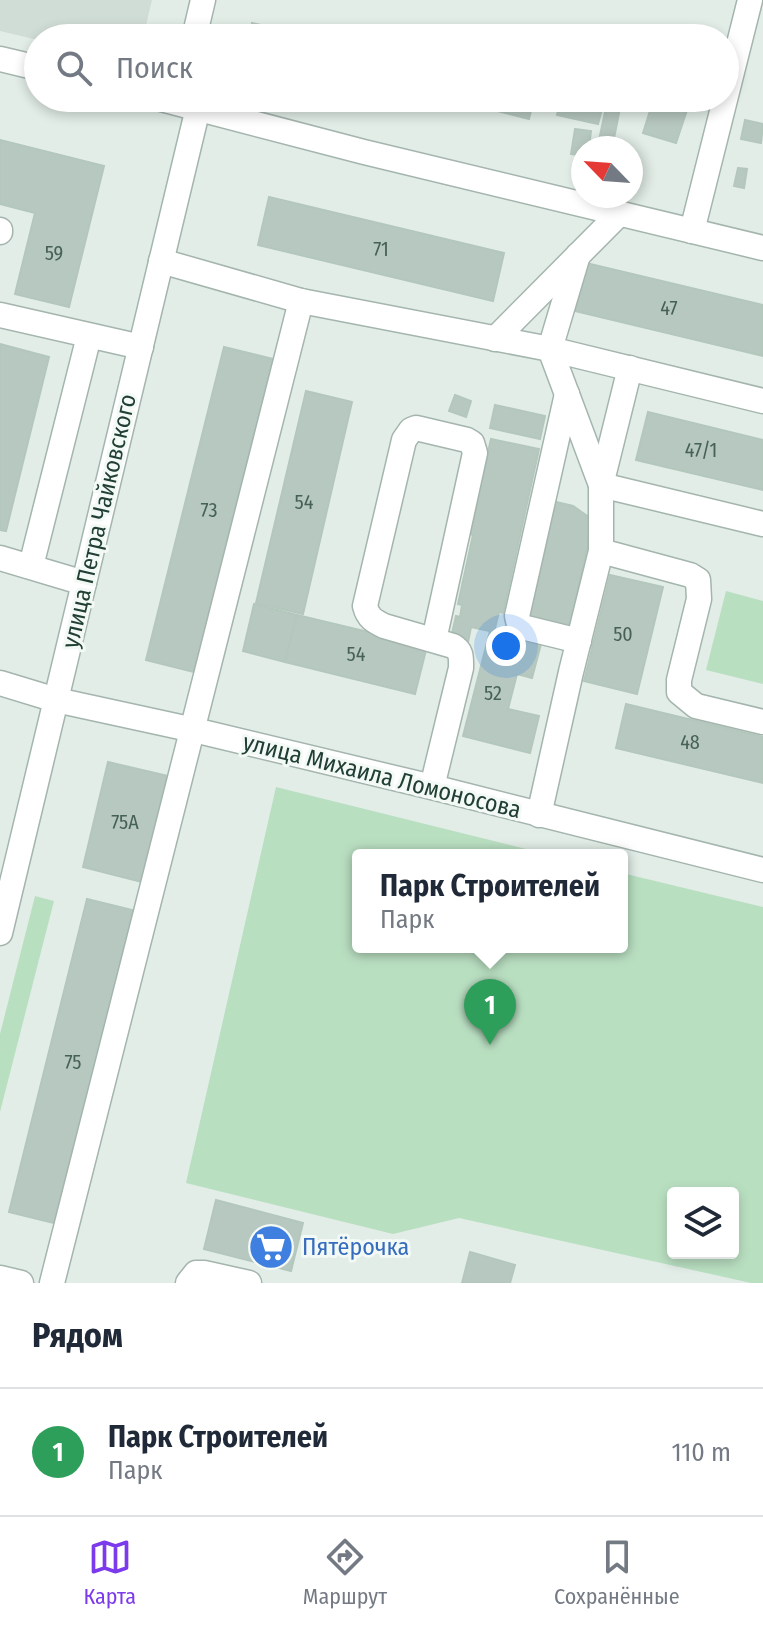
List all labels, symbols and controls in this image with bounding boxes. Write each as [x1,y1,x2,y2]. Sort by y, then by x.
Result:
search box [24,24,739,112]
icon: search [52,46,96,90]
text: Поиск [116,50,193,86]
north arrow [571,136,643,208]
house number: 71 [373,237,389,261]
house number: 59 [45,241,63,265]
house number: 47 [660,296,678,320]
street label: улица Петра Чайковского [56,391,142,651]
house number: 47/1 [685,438,717,462]
house number: 54 [295,490,314,514]
house number: 73 [201,498,217,522]
house number: 50 [613,622,633,646]
your location [486,626,526,666]
house number: 54 [347,642,366,666]
house number: 52 [484,681,502,705]
street label: улица Михаила Ломоносова [240,728,524,824]
house number: 48 [680,730,700,754]
house number: 75А [111,810,139,834]
popup [352,849,628,953]
text: Парк Строителей [380,868,600,904]
text: Парк [380,904,434,935]
pin: 1 [464,979,516,1045]
house number: 75 [65,1050,82,1074]
map controls [667,1187,739,1259]
button: layers [667,1187,739,1259]
supermarket icon: Пятёрочка [247,1223,295,1271]
place label: Пятёрочка [302,1233,409,1261]
text: Рядом [32,1315,123,1356]
text: Парк Строителей [108,1419,328,1455]
text: 1 [53,1437,64,1468]
text: 110 m [671,1437,731,1468]
text: Парк [108,1455,162,1486]
tab: Карта [83,1535,136,1610]
tab: Маршрут [303,1535,387,1610]
tab: Сохранённые [554,1535,680,1610]

